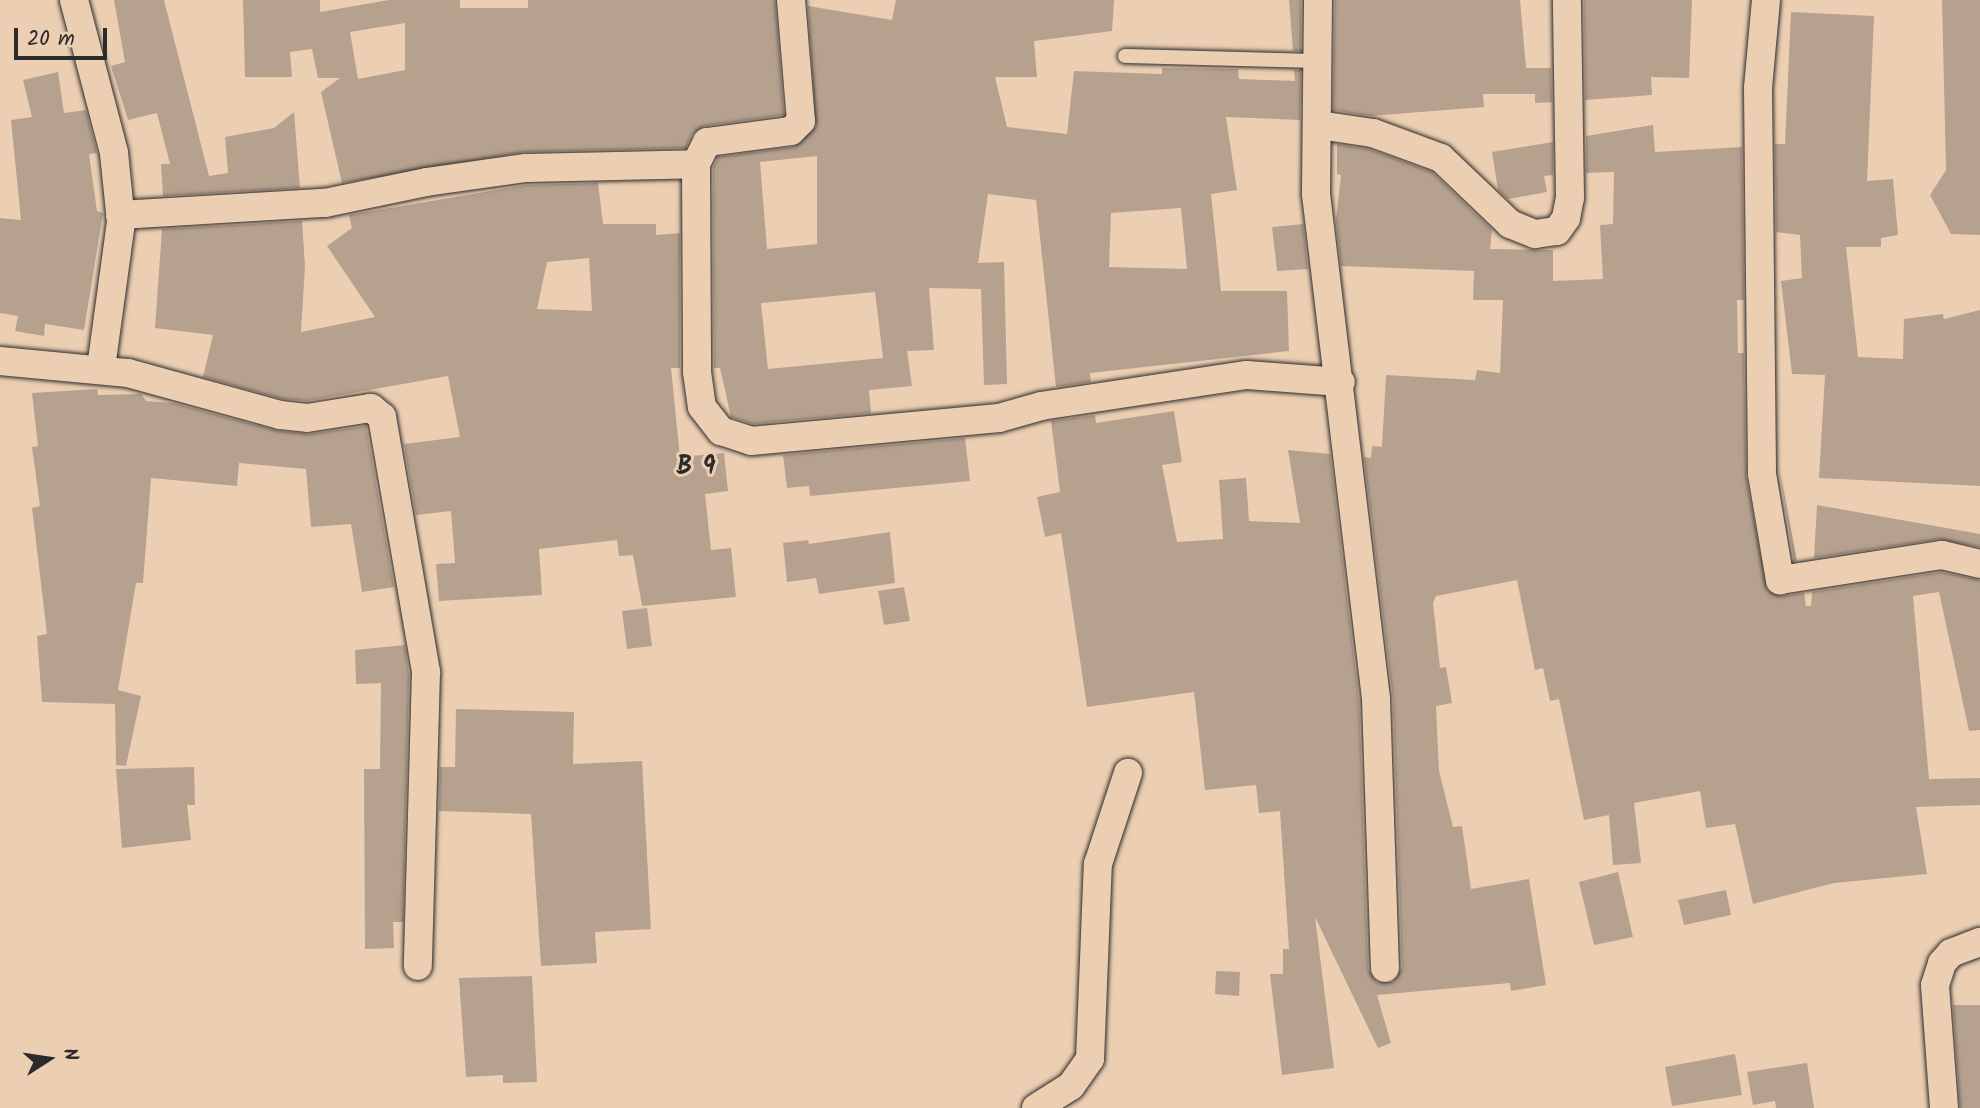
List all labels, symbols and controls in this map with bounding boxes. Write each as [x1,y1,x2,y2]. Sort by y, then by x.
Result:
scale bar [18,14,110,58]
text: 20 m [27,23,75,56]
district label: B 9 [676,452,716,484]
north arrow [14,1024,84,1094]
text: N [54,1046,85,1064]

